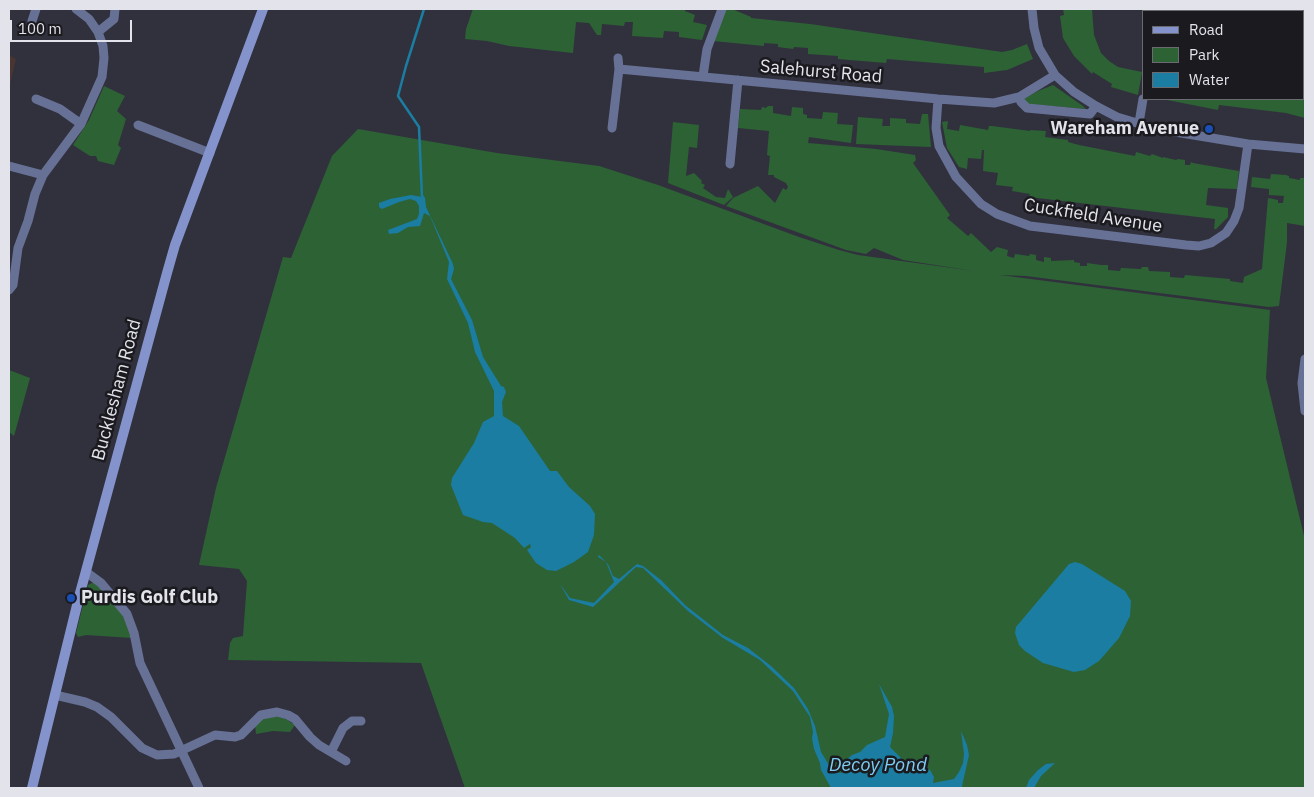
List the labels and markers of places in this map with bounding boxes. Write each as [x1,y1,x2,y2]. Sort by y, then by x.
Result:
place label: Wareham Avenue [1050,118,1199,140]
marker: Wareham Avenue [1203,123,1215,135]
place label: Purdis Golf Club [81,587,218,609]
marker: Purdis Golf Club [65,592,77,604]

